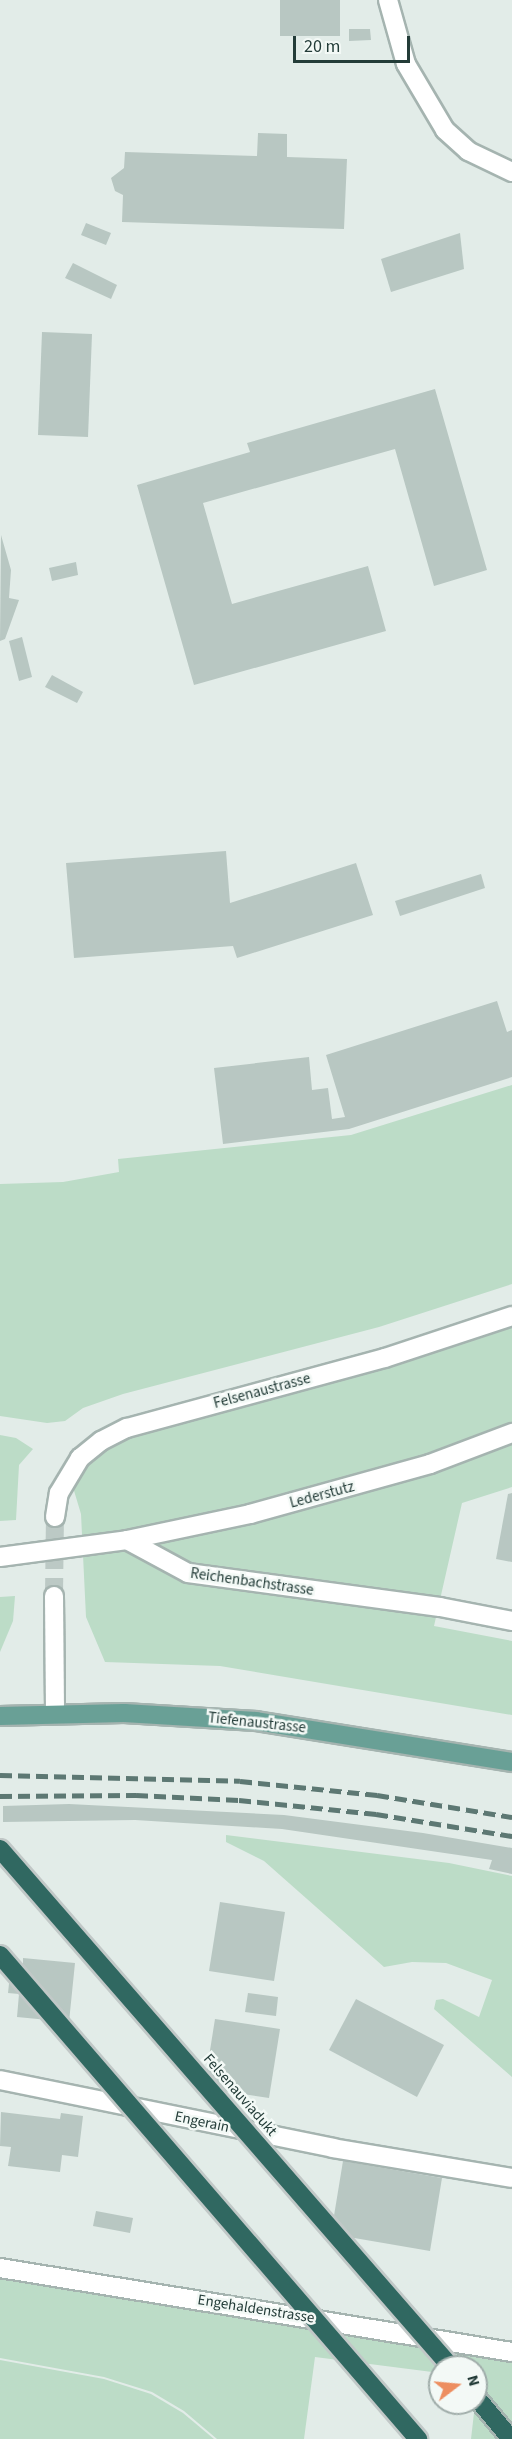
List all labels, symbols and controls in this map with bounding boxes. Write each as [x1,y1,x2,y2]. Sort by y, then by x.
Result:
scale bar [296,24,413,62]
text: 20 m [304,34,340,59]
street label: Felsenaustrasse [212,1369,312,1413]
street label: Lederstutz [288,1478,356,1512]
street label: Reichenbachstrasse [189,1564,315,1600]
street label: Tiefenaustrasse [207,1709,307,1737]
street label: Felsenauviadukt [199,2050,281,2140]
street label: Engerain [173,2107,231,2137]
street label: Engehaldenstrasse [196,2291,316,2327]
north arrow [428,2355,488,2415]
text: N [461,2372,485,2389]

